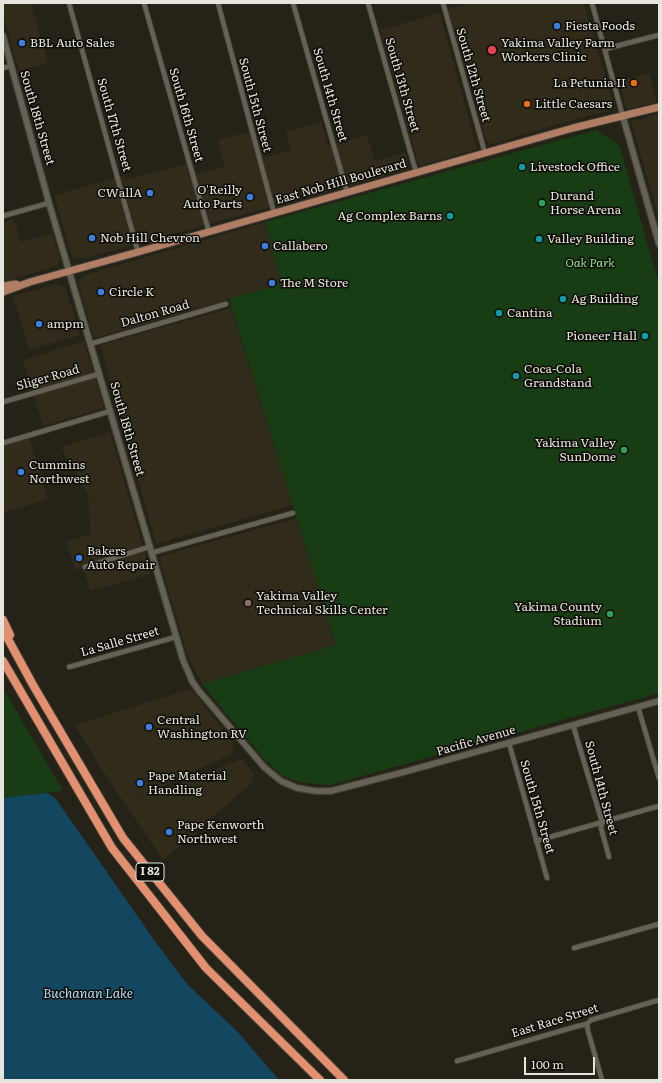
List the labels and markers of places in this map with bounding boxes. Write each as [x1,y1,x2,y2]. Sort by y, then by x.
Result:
place label: Fiesta Foods [565,19,635,33]
marker: Fiesta Foods [552,21,562,31]
place label: BBL Auto Sales [30,36,115,50]
place label: Yakima Valley Farm Workers Clinic [501,36,615,64]
marker: BBL Auto Sales [17,38,27,48]
marker: Yakima Valley Farm Workers Clinic [486,44,498,56]
place label: La Petunia II [553,76,626,90]
marker: La Petunia II [629,78,639,88]
place label: Little Caesars [535,97,612,111]
marker: Little Caesars [522,99,532,109]
place label: Livestock Office [530,160,620,174]
marker: Livestock Office [517,162,527,172]
place label: O'Reilly Auto Parts [183,183,242,211]
place label: CWallA [98,186,142,200]
marker: CWallA [145,188,155,198]
place label: Durand Horse Arena [550,189,621,217]
marker: O'Reilly Auto Parts [245,192,255,202]
marker: Durand Horse Arena [537,198,547,208]
place label: Ag Complex Barns [338,209,442,223]
marker: Ag Complex Barns [445,211,455,221]
place label: Nob Hill Chevron [100,231,200,245]
place label: Valley Building [547,232,634,246]
marker: Nob Hill Chevron [87,233,97,243]
marker: Valley Building [534,234,544,244]
place label: Callabero [273,239,328,253]
marker: Callabero [260,241,270,251]
place label: The M Store [280,276,348,290]
marker: The M Store [267,278,277,288]
place label: Circle K [109,285,154,299]
marker: Circle K [96,287,106,297]
place label: Ag Building [571,292,638,306]
marker: Ag Building [558,294,568,304]
place label: Cantina [507,306,552,320]
marker: Cantina [494,308,504,318]
place label: ampm [47,317,84,331]
marker: ampm [34,319,44,329]
place label: Pioneer Hall [566,329,637,343]
marker: Pioneer Hall [640,331,650,341]
place label: Coca-Cola Grandstand [524,362,592,390]
marker: Coca-Cola Grandstand [511,371,521,381]
place label: Yakima Valley SunDome [535,436,616,464]
marker: Yakima Valley SunDome [619,445,629,455]
place label: Cummins Northwest [29,458,90,486]
marker: Cummins Northwest [16,467,26,477]
place label: Bakers Auto Repair [87,544,155,572]
marker: Bakers Auto Repair [74,553,84,563]
place label: Yakima Valley Technical Skills Center [256,589,388,617]
marker: Yakima Valley Technical Skills Center [243,598,253,608]
place label: Yakima County Stadium [514,600,602,628]
marker: Yakima County Stadium [605,609,615,619]
place label: Central Washington RV [157,713,247,741]
marker: Central Washington RV [144,722,154,732]
place label: Pape Material Handling [148,769,227,797]
marker: Pape Material Handling [135,778,145,788]
place label: Pape Kenworth Northwest [177,818,265,846]
marker: Pape Kenworth Northwest [164,827,174,837]

